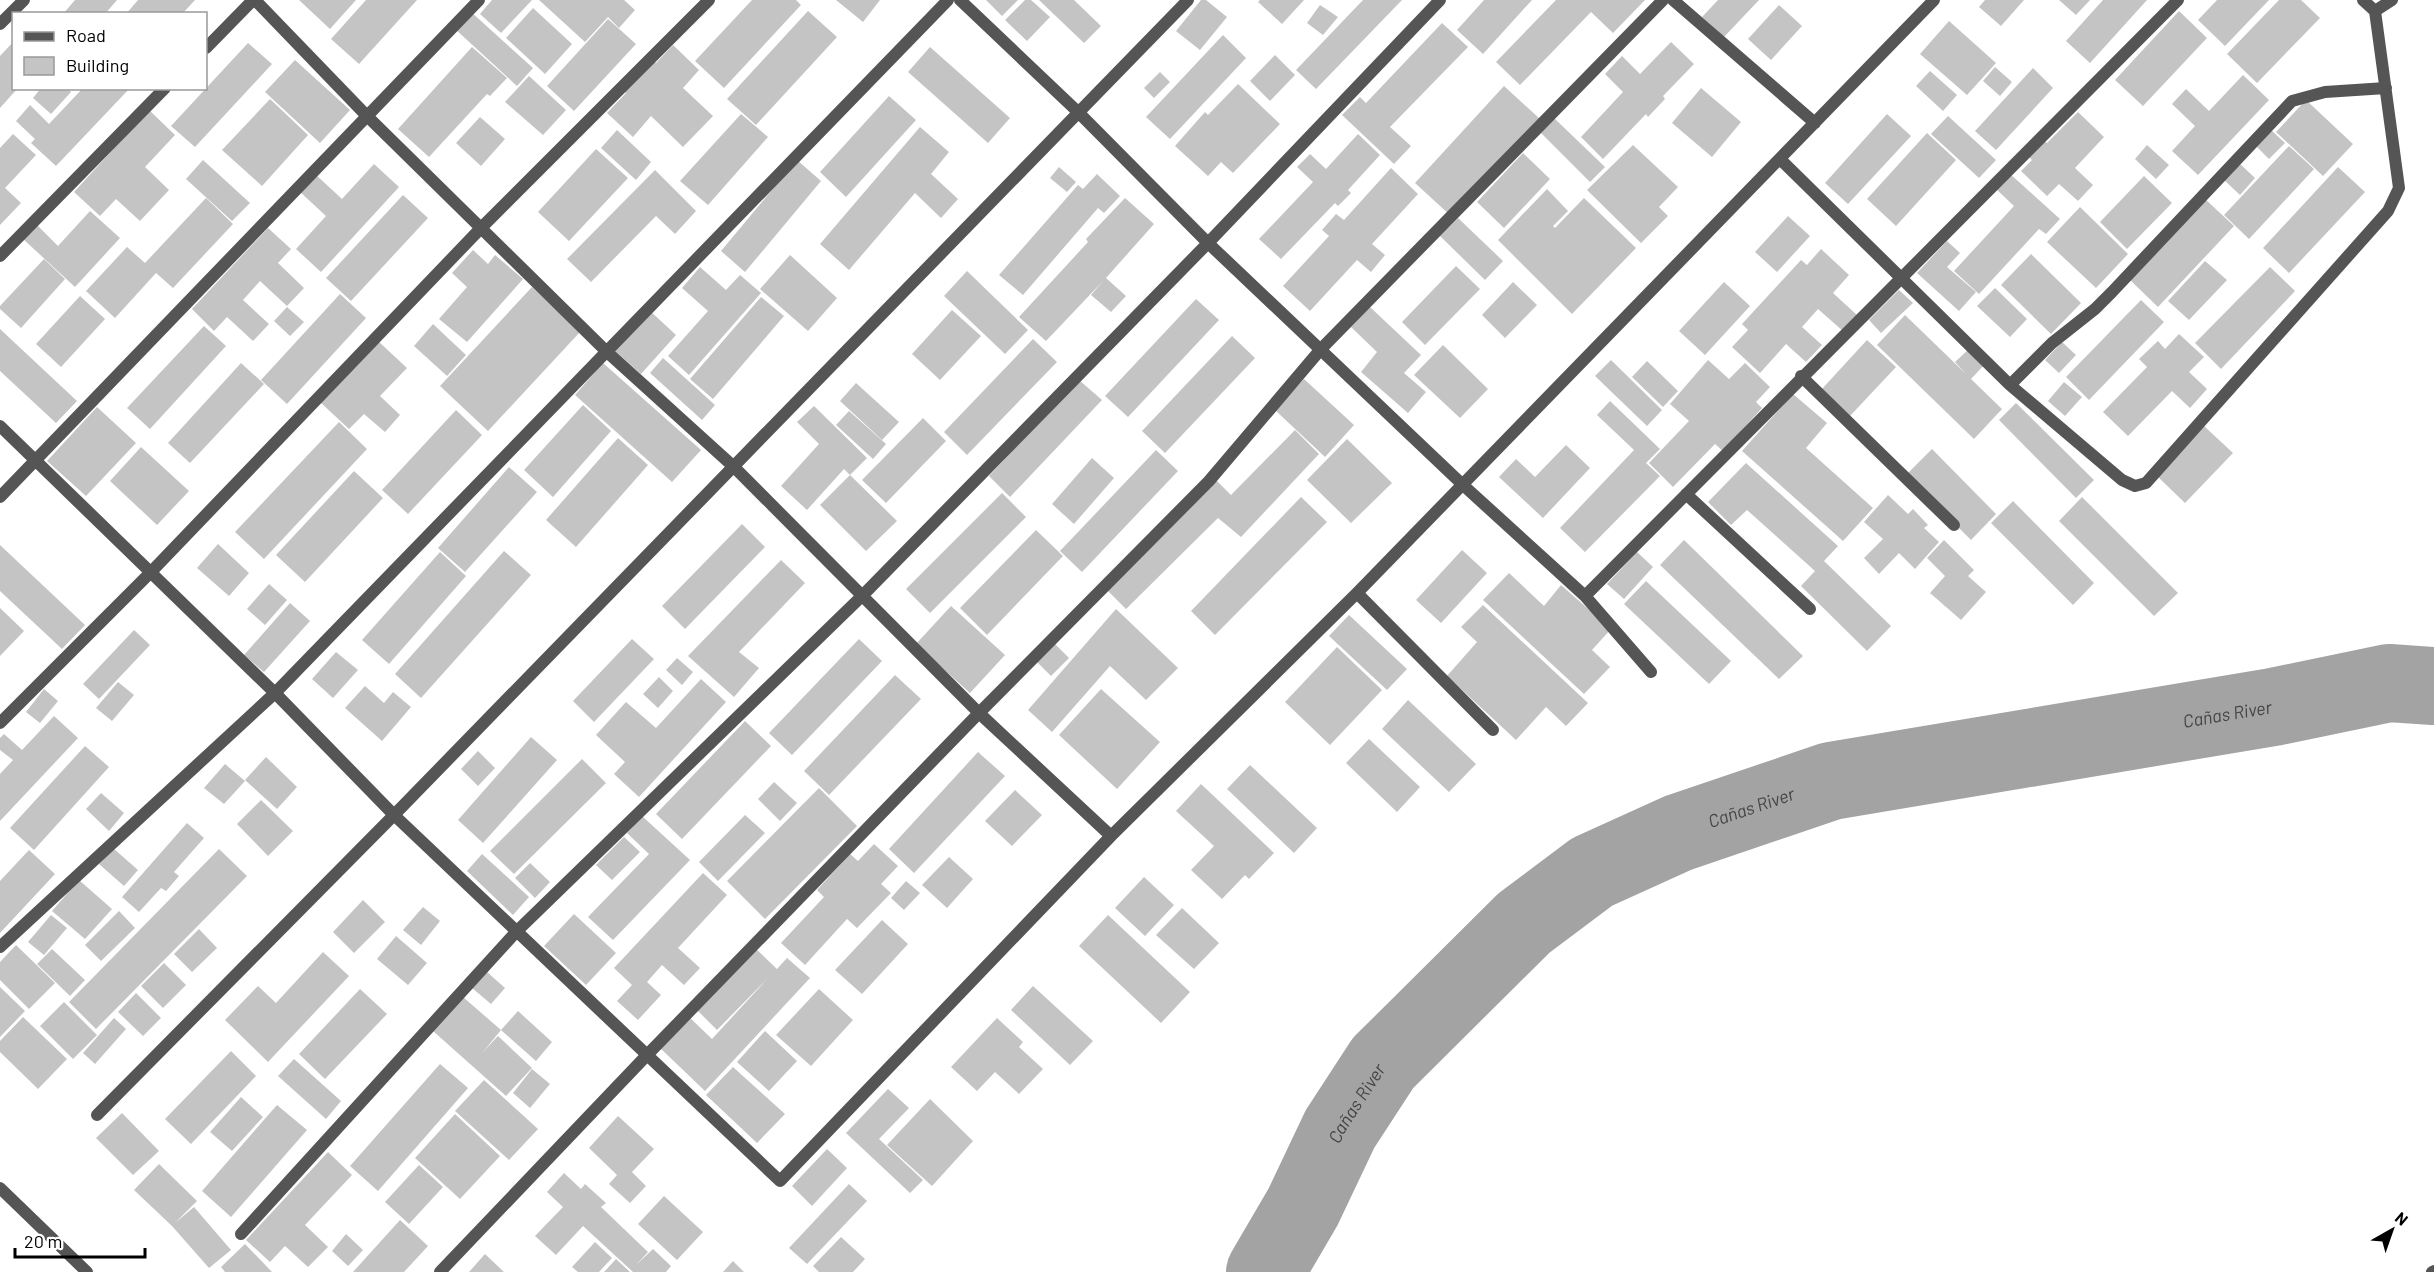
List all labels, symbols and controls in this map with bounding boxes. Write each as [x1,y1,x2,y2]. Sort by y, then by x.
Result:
legend [12,12,207,90]
text: Road [66,24,106,46]
text: Building [66,54,129,76]
water label: Cañas River [2181,695,2274,732]
water label: Cañas River [1705,782,1798,832]
water label: Cañas River [1323,1059,1390,1146]
north arrow [2362,1200,2422,1260]
text: N [2392,1207,2412,1229]
scale bar [15,1221,146,1259]
text: 20 m [24,1230,62,1252]

